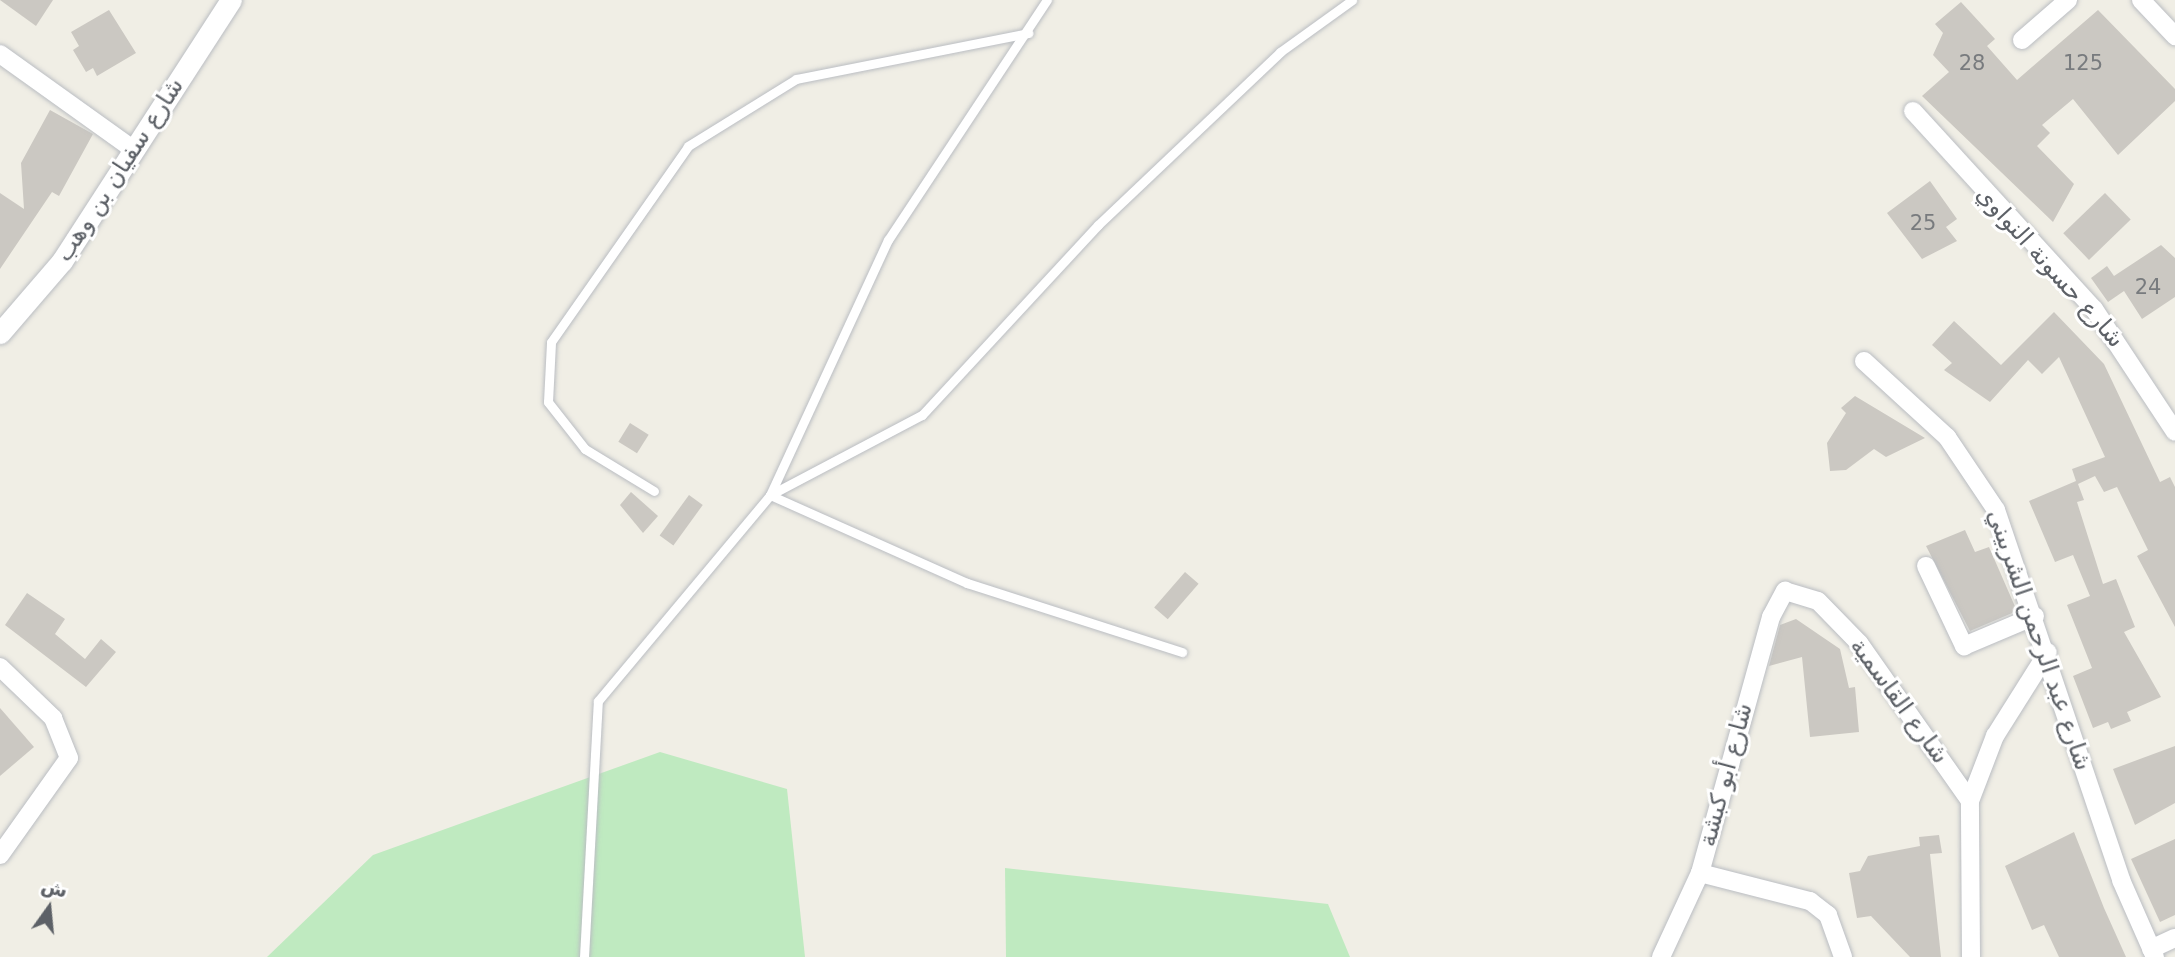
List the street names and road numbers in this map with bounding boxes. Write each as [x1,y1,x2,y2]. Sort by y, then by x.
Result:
street label: شارع سفيان بن وهب [50,73,190,267]
street label: شارع حسونة النواوي [1970,180,2130,354]
street label: شارع عبد الرحمن الشربيني [1981,506,2097,774]
street label: شارع القاسمية [1844,632,1954,770]
street label: شارع أبو كبشة [1693,700,1759,850]

